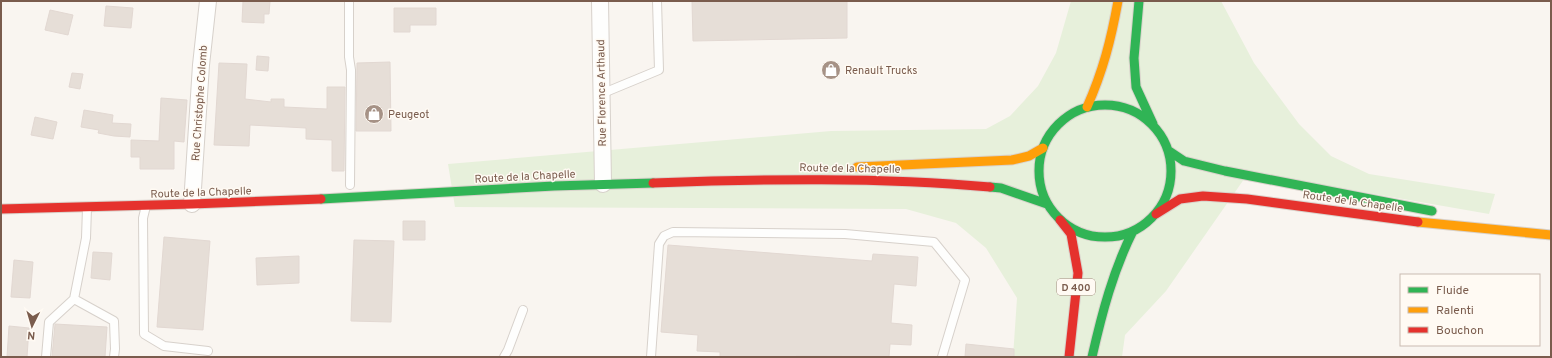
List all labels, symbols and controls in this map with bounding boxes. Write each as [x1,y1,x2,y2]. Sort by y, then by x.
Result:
street label: Rue Florence Arthaud [594,39,610,147]
street label: Rue Christophe Colomb [189,45,211,162]
shop icon: Renault Trucks [820,59,842,81]
place label: Renault Trucks [845,64,918,78]
shop icon: Peugeot [363,103,385,125]
place label: Peugeot [388,108,429,122]
street label: Route de la Chapelle [799,161,901,177]
street label: Route de la Chapelle [474,167,576,187]
street label: Route de la Chapelle [150,184,252,202]
street label: Route de la Chapelle [1302,188,1404,216]
legend [1400,274,1540,346]
road number: D 400 [1057,279,1095,295]
text: Fluide [1436,283,1469,299]
text: Ralenti [1436,303,1474,319]
north arrow [12,306,52,346]
text: Bouchon [1436,323,1484,339]
text: N [27,328,36,342]

